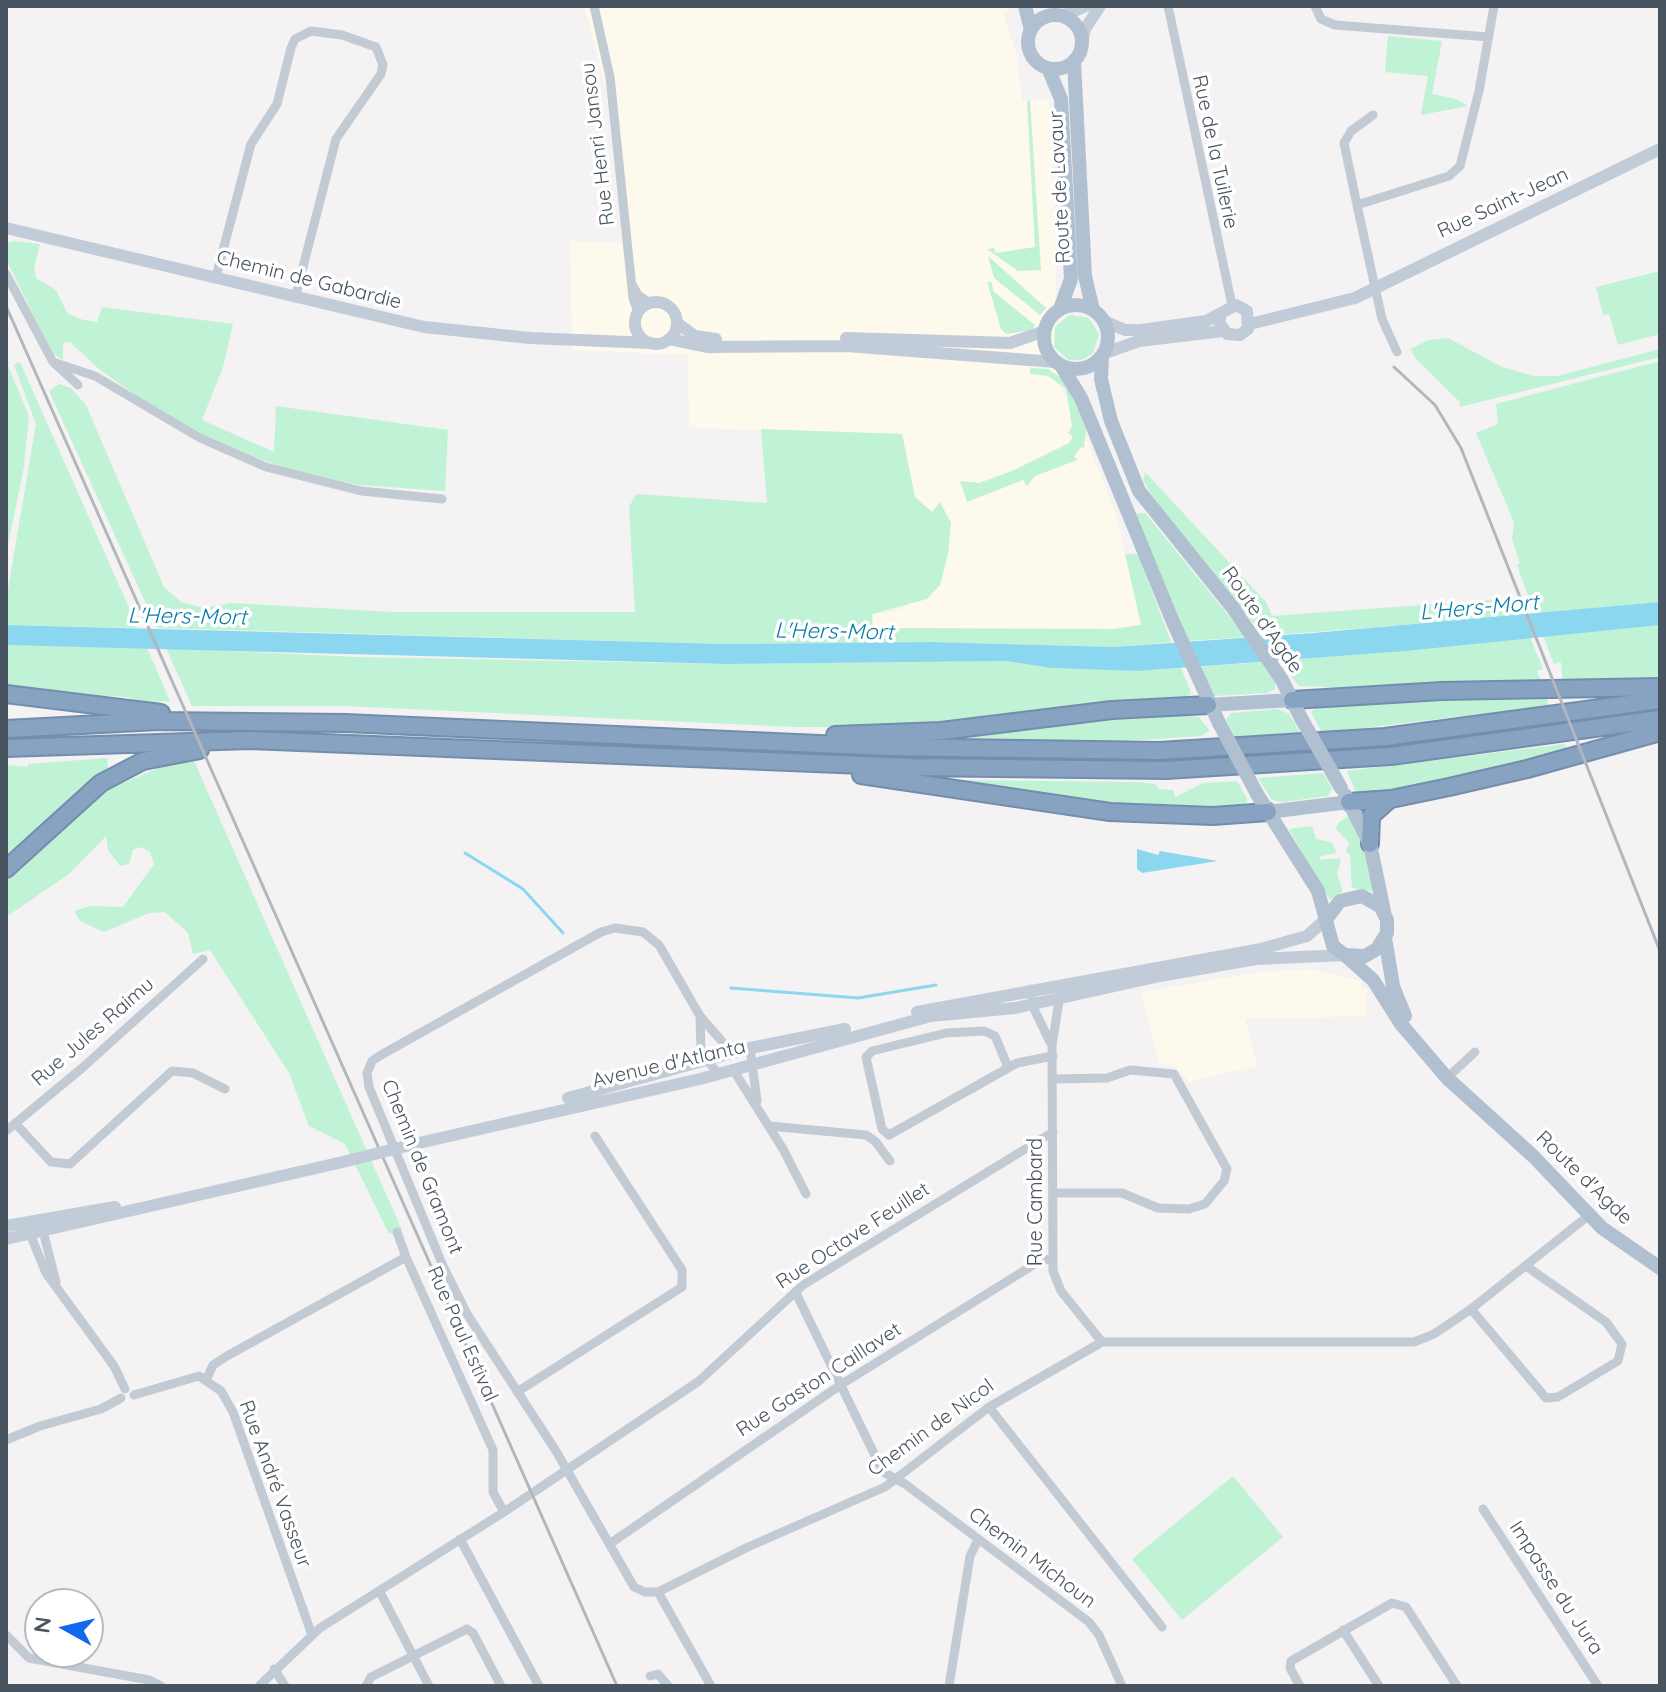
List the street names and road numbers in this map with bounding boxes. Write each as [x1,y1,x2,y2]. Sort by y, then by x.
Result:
street label: Rue Henri Jansou [576,61,620,227]
street label: Rue de la Tuilerie [1187,73,1243,231]
street label: Route de Lavaur [1044,110,1076,264]
street label: Rue Saint-Jean [1434,162,1572,244]
street label: Chemin de Gabardie [214,245,404,315]
street label: Route d'Agde [1216,562,1308,678]
street label: Rue Jules Raimu [27,972,159,1092]
street label: Avenue d'Atlanta [590,1035,748,1093]
street label: Chemin de Gramont [376,1076,468,1258]
street label: Route d'Agde [1531,1126,1637,1230]
street label: Rue Cambard [1024,1138,1048,1266]
street label: Rue Octave Feuillet [772,1177,934,1295]
street label: Rue Paul Estival [421,1263,503,1405]
street label: Rue Gaston Caillavet [732,1318,906,1442]
street label: Chemin de Nicol [863,1374,999,1482]
street label: Rue André Vasseur [234,1397,316,1571]
street label: Chemin Michoun [964,1502,1100,1614]
street label: Impasse du Jura [1504,1517,1608,1659]

